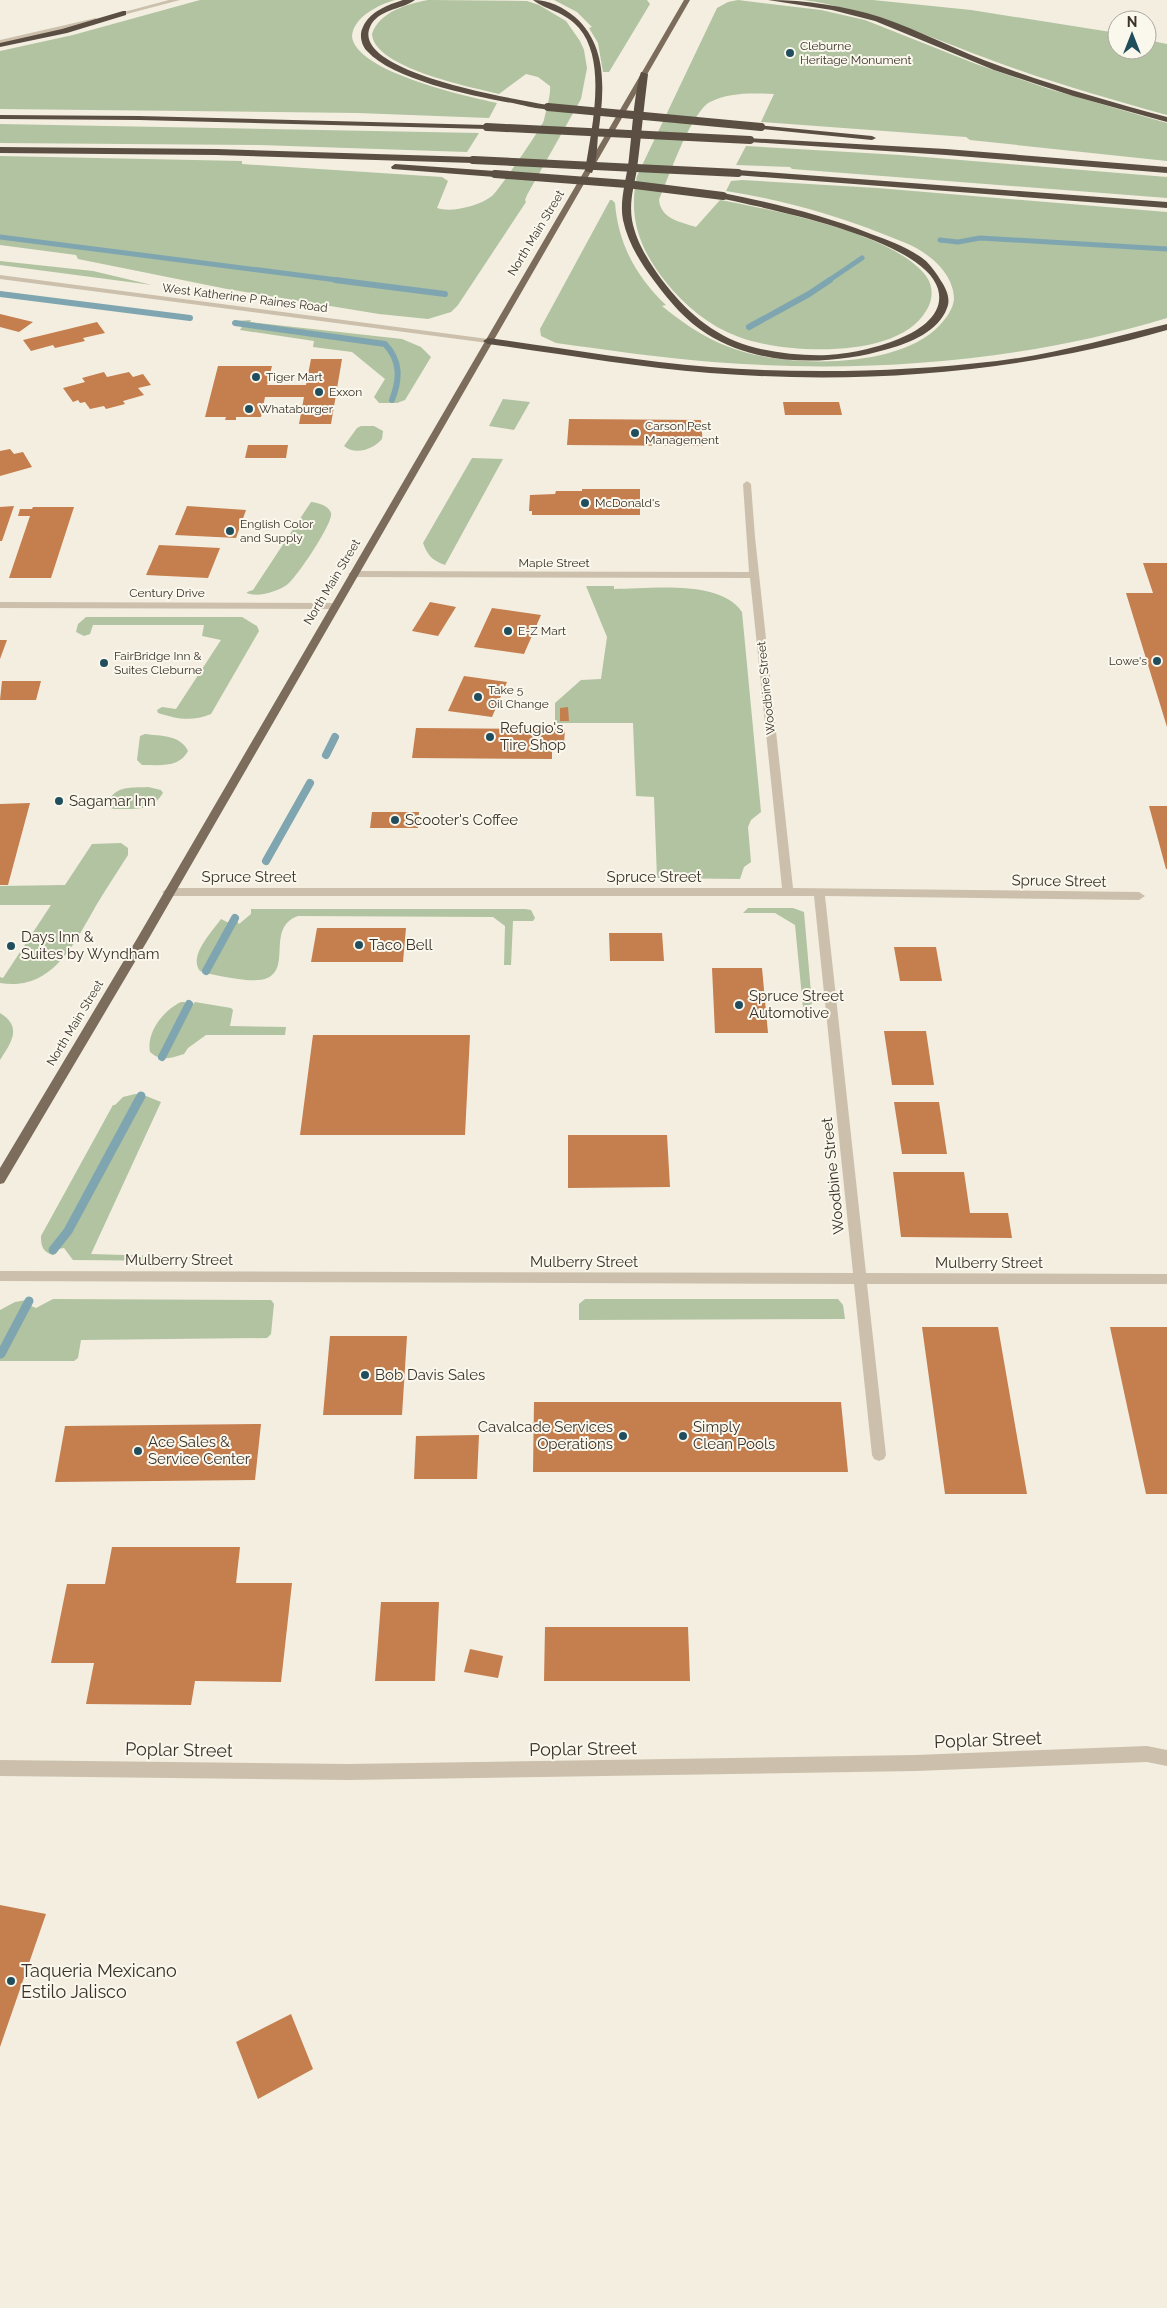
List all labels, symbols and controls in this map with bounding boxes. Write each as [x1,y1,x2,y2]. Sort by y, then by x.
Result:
north arrow [1107,10,1157,60]
text: N [1127,14,1137,30]
place label: Cleburne Heritage Monument [800,39,911,67]
marker: Cleburne Heritage Monument [784,47,796,59]
street label: North Main Street [505,188,567,278]
street label: West Katherine P Raines Road [161,281,329,315]
place label: Tiger Mart [266,370,323,384]
marker: Tiger Mart [250,371,262,383]
place label: Exxon [329,385,362,399]
marker: Exxon [313,386,325,398]
place label: Whataburger [259,402,334,416]
marker: Whataburger [243,403,255,415]
place label: Carson Pest Management [645,419,719,447]
marker: Carson Pest Management [629,427,641,439]
place label: McDonald's [595,496,660,510]
marker: McDonald's [579,497,591,509]
place label: English Color and Supply [240,517,314,545]
marker: English Color and Supply [224,525,236,537]
street label: North Main Street [301,537,363,627]
street label: Maple Street [518,556,590,570]
street label: Century Drive [129,586,205,600]
place label: E-Z Mart [518,624,566,638]
marker: E-Z Mart [502,625,514,637]
street label: Woodbine Street [754,641,778,735]
place label: FairBridge Inn & Suites Cleburne [114,649,202,677]
place label: Lowe's [1109,654,1147,668]
marker: Lowe's [1151,655,1163,667]
marker: FairBridge Inn & Suites Cleburne [98,657,110,669]
place label: Take 5 Oil Change [488,683,549,711]
marker: Take 5 Oil Change [472,691,484,703]
place label: Refugio's Tire Shop [500,719,566,754]
marker: Refugio's Tire Shop [484,731,496,743]
place label: Sagamar Inn [69,792,156,810]
marker: Sagamar Inn [53,795,65,807]
place label: Scooter's Coffee [405,811,518,829]
marker: Scooter's Coffee [389,814,401,826]
street label: Spruce Street [202,868,296,886]
street label: Spruce Street [607,868,701,886]
street label: Spruce Street [1011,871,1107,891]
place label: Days Inn & Suites by Wyndham [21,928,160,963]
place label: Taco Bell [369,936,434,954]
marker: Taco Bell [353,939,365,951]
marker: Days Inn & Suites by Wyndham [5,940,17,952]
street label: North Main Street [44,978,106,1068]
place label: Spruce Street Automotive [749,987,844,1022]
marker: Spruce Street Automotive [733,999,745,1011]
street label: Woodbine Street [818,1117,848,1235]
street label: Mulberry Street [125,1251,233,1269]
street label: Mulberry Street [530,1253,638,1271]
street label: Mulberry Street [935,1254,1043,1272]
place label: Bob Davis Sales [375,1366,485,1384]
marker: Bob Davis Sales [359,1369,371,1381]
place label: Cavalcade Services Operations [478,1418,613,1453]
place label: Simply Clean Pools [693,1418,775,1453]
marker: Cavalcade Services Operations [617,1430,629,1442]
marker: Simply Clean Pools [677,1430,689,1442]
place label: Ace Sales & Service Center [148,1433,251,1468]
marker: Ace Sales & Service Center [132,1445,144,1457]
street label: Poplar Street [934,1727,1042,1752]
street label: Poplar Street [529,1737,637,1760]
street label: Poplar Street [125,1738,233,1761]
place label: Taqueria Mexicano Estilo Jalisco [21,1960,177,2002]
marker: Taqueria Mexicano Estilo Jalisco [5,1975,17,1987]

